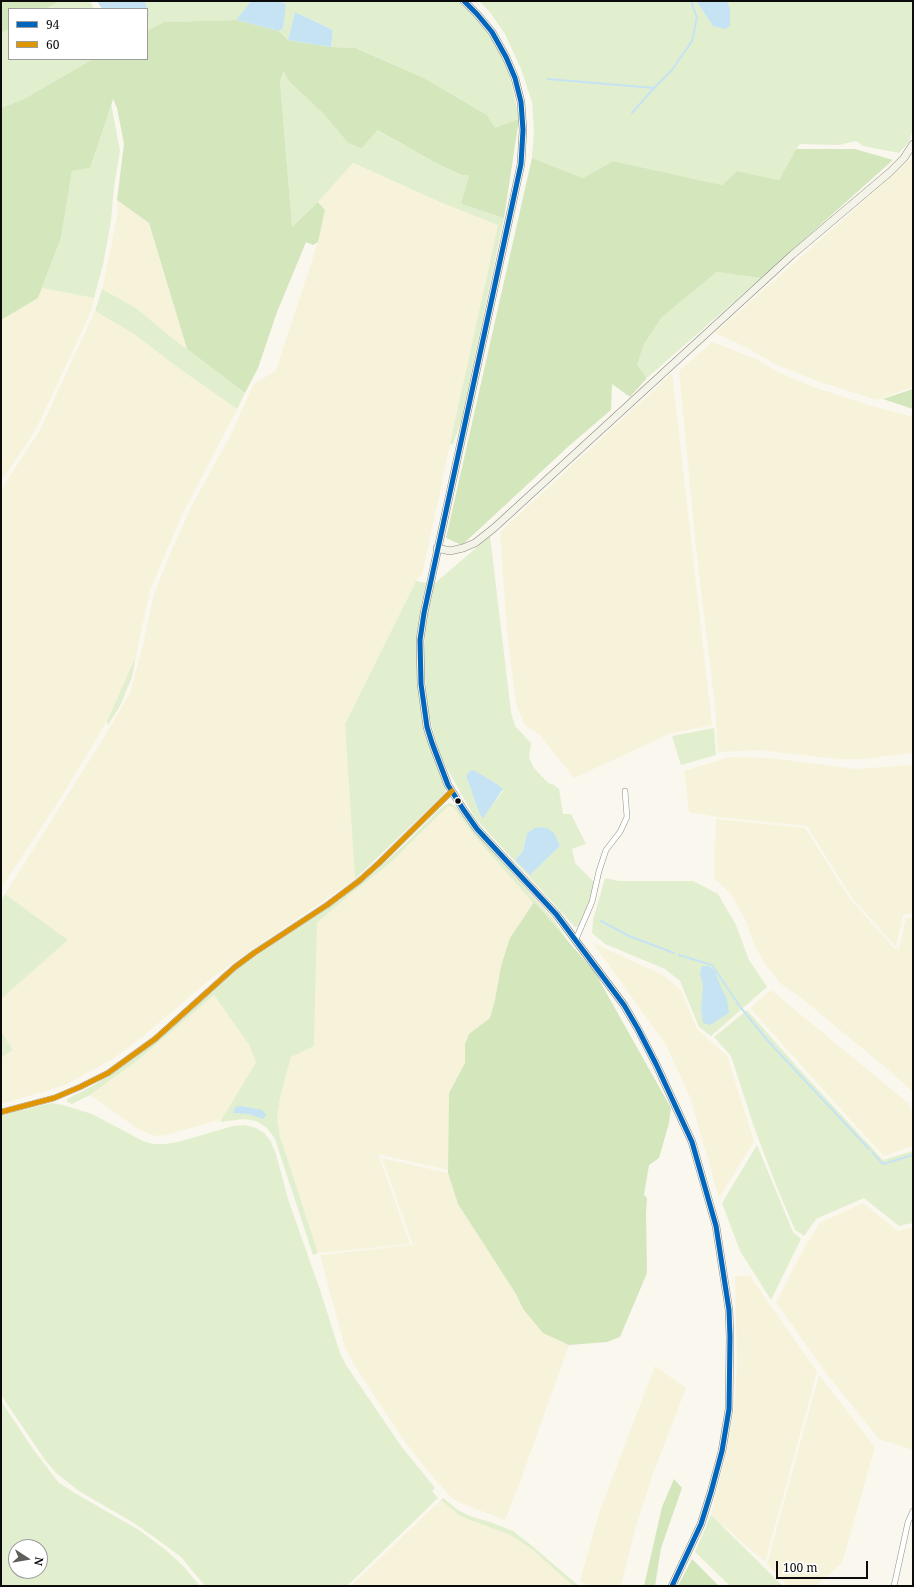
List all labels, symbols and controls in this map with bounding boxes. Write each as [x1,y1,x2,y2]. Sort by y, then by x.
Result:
legend [8,8,148,60]
text: 94 [46,16,59,33]
text: 60 [46,36,59,53]
unlabelled marker [453,796,463,806]
north arrow [8,1539,48,1579]
scale bar [778,1553,870,1579]
text: N [31,1556,47,1567]
text: 100 m [783,1559,818,1576]

